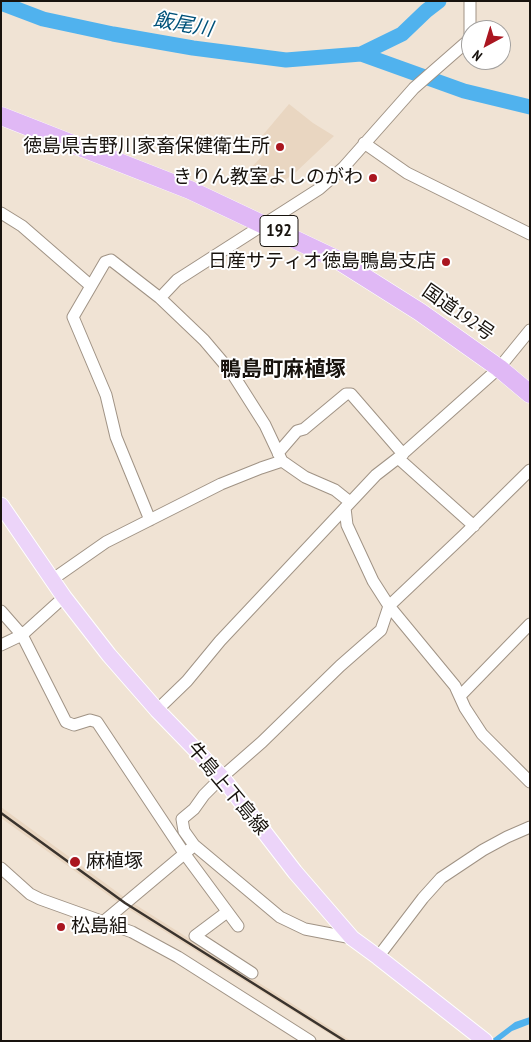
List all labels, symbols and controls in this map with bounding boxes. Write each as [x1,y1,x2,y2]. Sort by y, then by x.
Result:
water label: 飯尾川 [151,8,215,42]
north arrow [461,20,511,70]
text: N [469,47,486,65]
place label: 徳島県吉野川家畜保健衛生所 [23,136,270,158]
marker: 徳島県吉野川家畜保健衛生所 [274,141,286,153]
place label: きりん教室よしのがわ [173,167,363,189]
marker: きりん教室よしのがわ [367,172,379,184]
road number: 192 [260,216,298,247]
place label: 日産サティオ徳島鴨島支店 [208,251,436,273]
marker: 日産サティオ徳島鴨島支店 [440,256,452,268]
street label: 国道192号 [418,280,498,346]
district label: 鴨島町麻植塚 [220,357,346,383]
street label: 牛島上下島線 [182,738,272,840]
place label: 麻植塚 [86,851,143,873]
marker: 麻植塚 [68,855,82,869]
place label: 松島組 [71,916,128,938]
marker: 松島組 [55,921,67,933]

